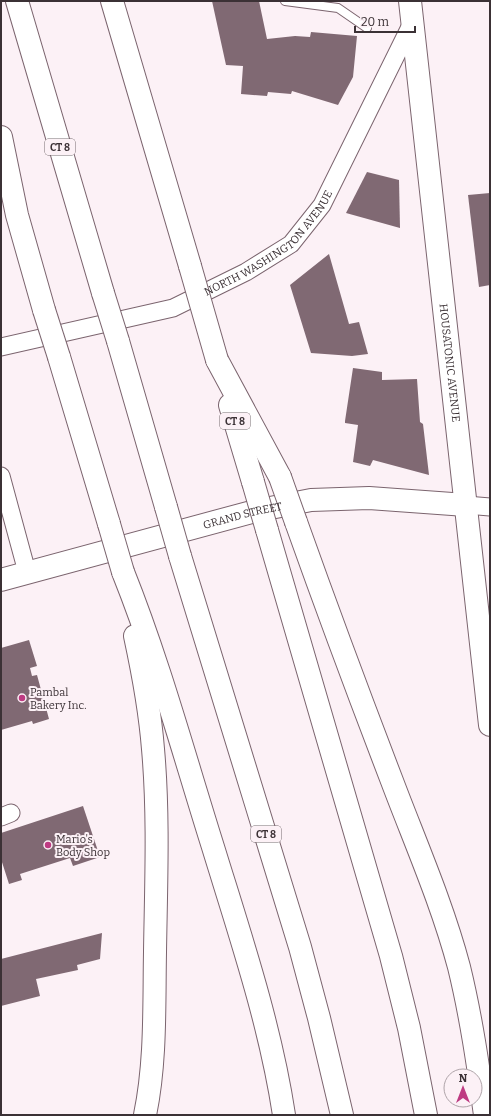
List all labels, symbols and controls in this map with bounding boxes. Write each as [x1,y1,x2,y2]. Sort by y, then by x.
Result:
scale bar [355,8,415,34]
text: 20 m [361,15,390,29]
road number: CT 8 [45,139,75,155]
street label: NORTH WASHINGTON AVENUE [202,188,335,299]
street label: HOUSATONIC AVENUE [436,303,463,423]
road number: CT 8 [220,413,250,429]
street label: GRAND STREET [202,500,284,532]
place label: Pambal Bakery Inc. [30,686,87,712]
marker: Pambal Bakery Inc. [17,693,27,703]
road number: CT 8 [251,826,281,842]
place label: Mario's Body Shop [56,833,110,859]
marker: Mario's Body Shop [43,840,53,850]
north arrow [443,1068,483,1108]
text: N [459,1072,468,1085]

